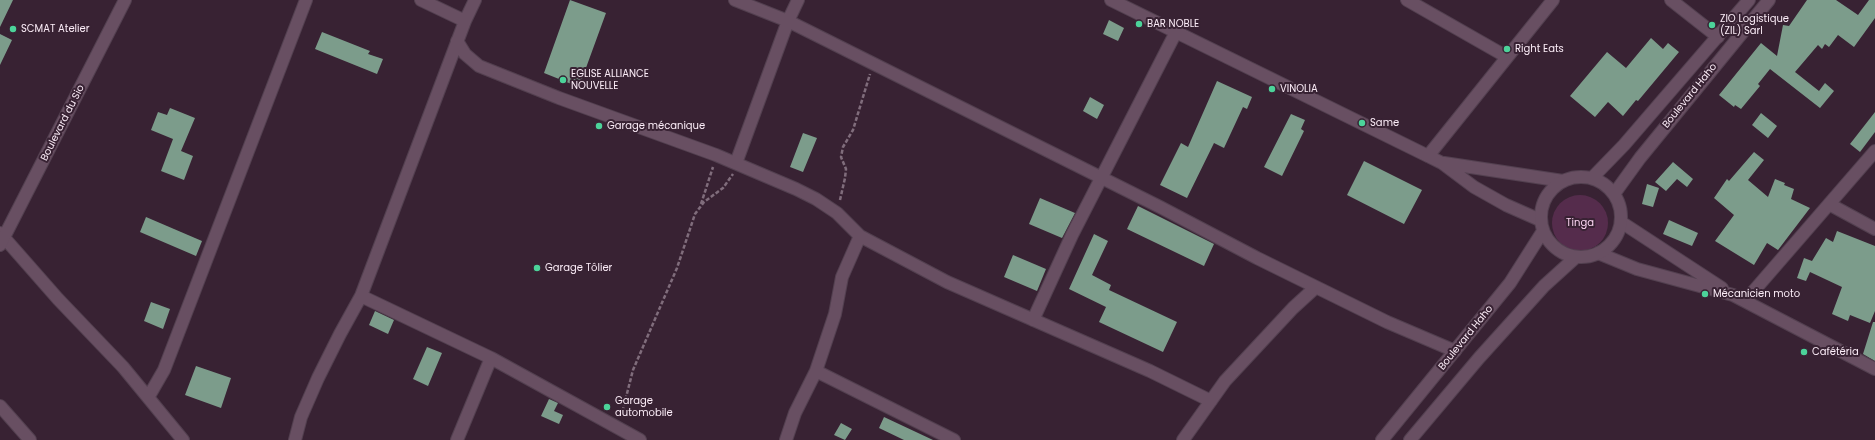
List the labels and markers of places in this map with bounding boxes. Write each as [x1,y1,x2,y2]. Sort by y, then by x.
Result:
place label: ZIO Logistique (ZIL) Sarl [1720,13,1789,36]
place label: BAR NOBLE [1147,18,1199,30]
marker: BAR NOBLE [1134,19,1144,29]
marker: ZIO Logistique (ZIL) Sarl [1707,20,1717,30]
place label: SCMAT Atelier [21,23,89,35]
marker: SCMAT Atelier [8,24,18,34]
place label: Right Eats [1515,43,1564,55]
marker: Right Eats [1502,44,1512,54]
place label: EGLISE ALLIANCE NOUVELLE [571,68,649,92]
marker: EGLISE ALLIANCE NOUVELLE [558,75,568,85]
place label: VINOLIA [1280,83,1318,95]
marker: VINOLIA [1267,84,1277,94]
place label: Same [1370,117,1399,129]
marker: Same [1357,118,1367,128]
place label: Garage mécanique [607,120,705,132]
marker: Garage mécanique [594,121,604,131]
place label: Garage Tôlier [545,262,612,274]
marker: Garage Tôlier [532,263,542,273]
place label: Mécanicien moto [1713,288,1800,300]
marker: Mécanicien moto [1700,289,1710,299]
place label: Cafétéria [1812,346,1859,358]
marker: Cafétéria [1799,347,1809,357]
place label: Garage automobile [615,395,673,418]
marker: Garage automobile [602,402,612,412]

